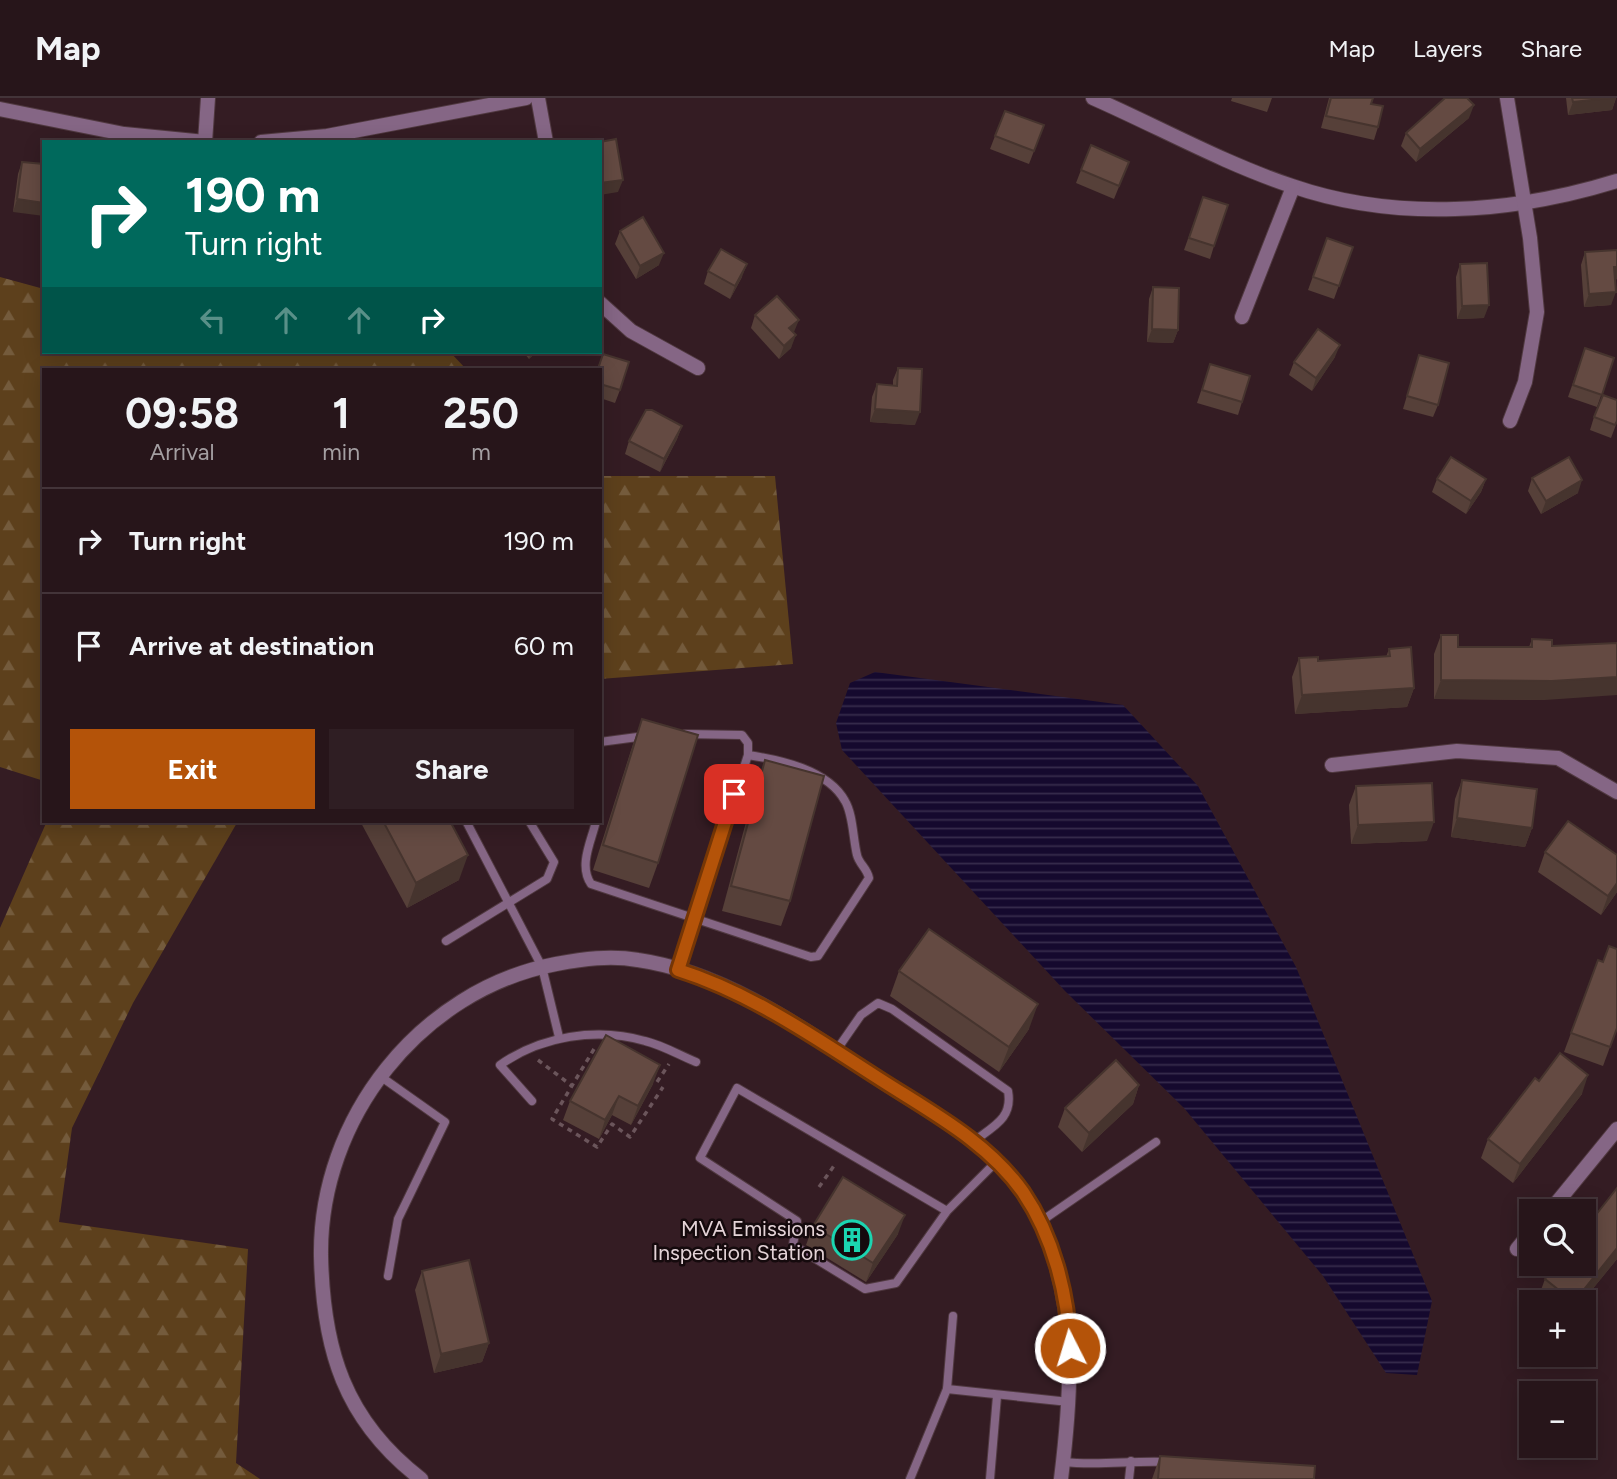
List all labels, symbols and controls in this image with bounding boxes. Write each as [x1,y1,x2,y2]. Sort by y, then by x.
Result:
text: Map [35,29,101,68]
text: Map [1328,34,1375,63]
text: Layers [1413,34,1482,63]
text: Share [1520,34,1582,63]
text: 190 m [185,165,320,224]
icon: right [70,168,161,259]
text: Turn right [185,225,323,263]
icon: left [194,301,232,339]
icon: ahead [267,301,305,339]
icon: ahead [340,301,378,339]
icon: right [413,301,451,339]
text: 09:58 [125,388,239,439]
text: 1 [332,388,350,439]
text: 250 [443,388,519,439]
text: Arrival [150,438,215,466]
text: min [322,438,360,466]
text: m [471,438,491,466]
icon: right [70,522,108,560]
text: Turn right [129,525,246,557]
text: 190 m [503,525,574,557]
icon: arrive [70,627,108,665]
text: Arrive at destination [129,630,374,662]
text: 60 m [514,630,574,662]
button: Exit [70,729,315,809]
button: Share [329,729,574,809]
pin [704,764,764,824]
icon: arrive [715,775,753,813]
map controls [1519,1199,1596,1458]
button: search [1519,1199,1596,1276]
place label: MVA Emissions Inspection Station [652,1216,825,1265]
building icon: MVA Emissions Inspection Station [831,1219,873,1261]
button: + [1519,1290,1596,1367]
position arrow [1033,1311,1107,1385]
button: − [1519,1381,1596,1458]

